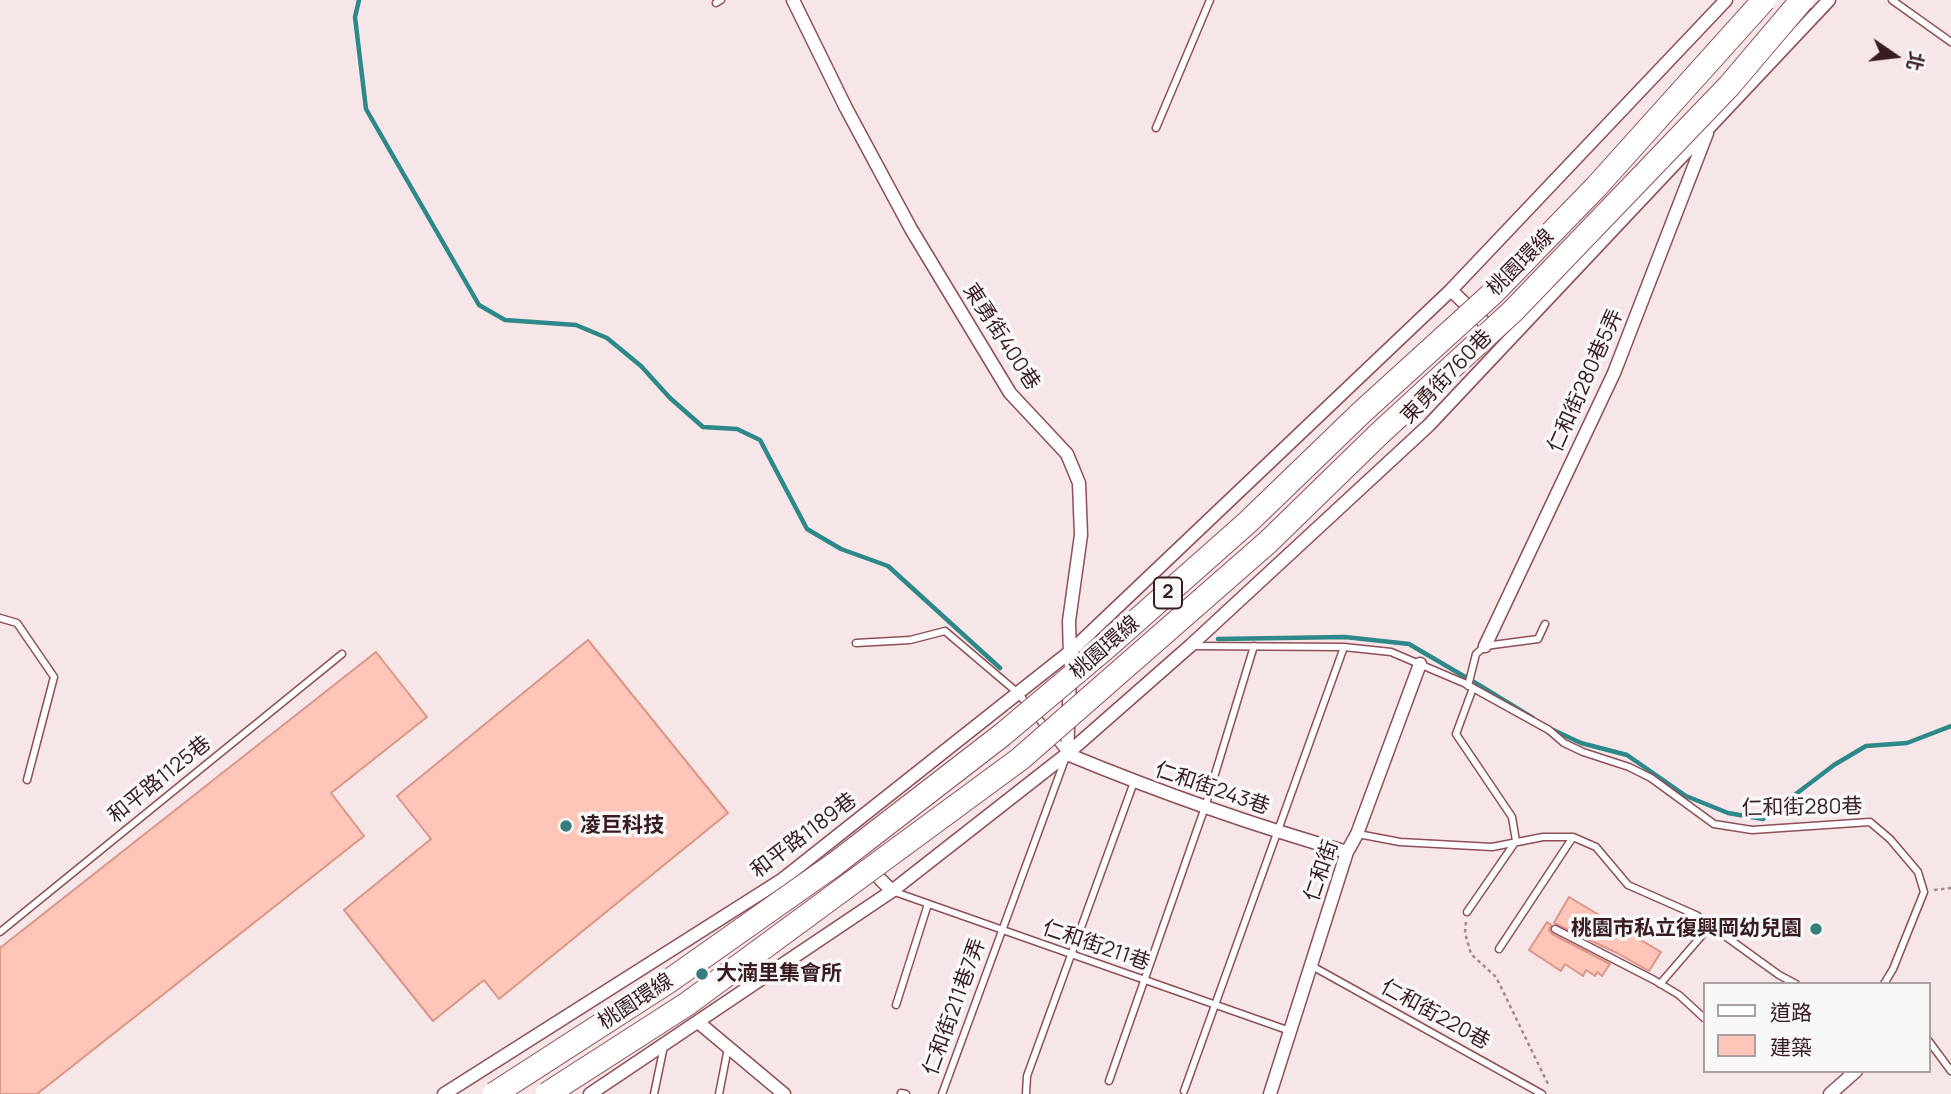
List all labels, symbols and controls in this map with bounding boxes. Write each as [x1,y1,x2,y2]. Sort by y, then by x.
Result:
north arrow [1860,21,1930,91]
text: 北 [1900,49,1930,73]
street label: 桃園環線 [1482,224,1560,302]
street label: 東勇街400巷 [957,279,1045,395]
street label: 仁和街280巷5弄 [1543,305,1629,457]
street label: 東勇街760巷 [1396,325,1498,429]
road number: 2 [1154,578,1182,608]
street label: 桃園環線 [1065,611,1145,685]
street label: 和平路1125巷 [104,731,216,829]
street label: 仁和街243巷 [1151,758,1273,820]
street label: 和平路1189巷 [746,788,862,884]
street label: 仁和街280巷 [1741,794,1863,822]
place label: 凌巨科技 [580,813,664,839]
marker: 凌巨科技 [558,818,574,834]
street label: 仁和街 [1300,837,1344,905]
street label: 仁和街211巷 [1039,916,1153,976]
place label: 桃園市私立復興岡幼兒園 [1571,916,1802,942]
marker: 桃園市私立復興岡幼兒園 [1808,921,1824,937]
street label: 仁和街211巷7弄 [919,935,991,1079]
place label: 大湳里集會所 [716,961,842,987]
marker: 大湳里集會所 [694,966,710,982]
street label: 桃園環線 [594,969,678,1035]
street label: 仁和街220巷 [1376,975,1494,1055]
legend [1702,982,1930,1073]
text: 道路 [1770,998,1812,1026]
text: 建築 [1770,1033,1812,1061]

